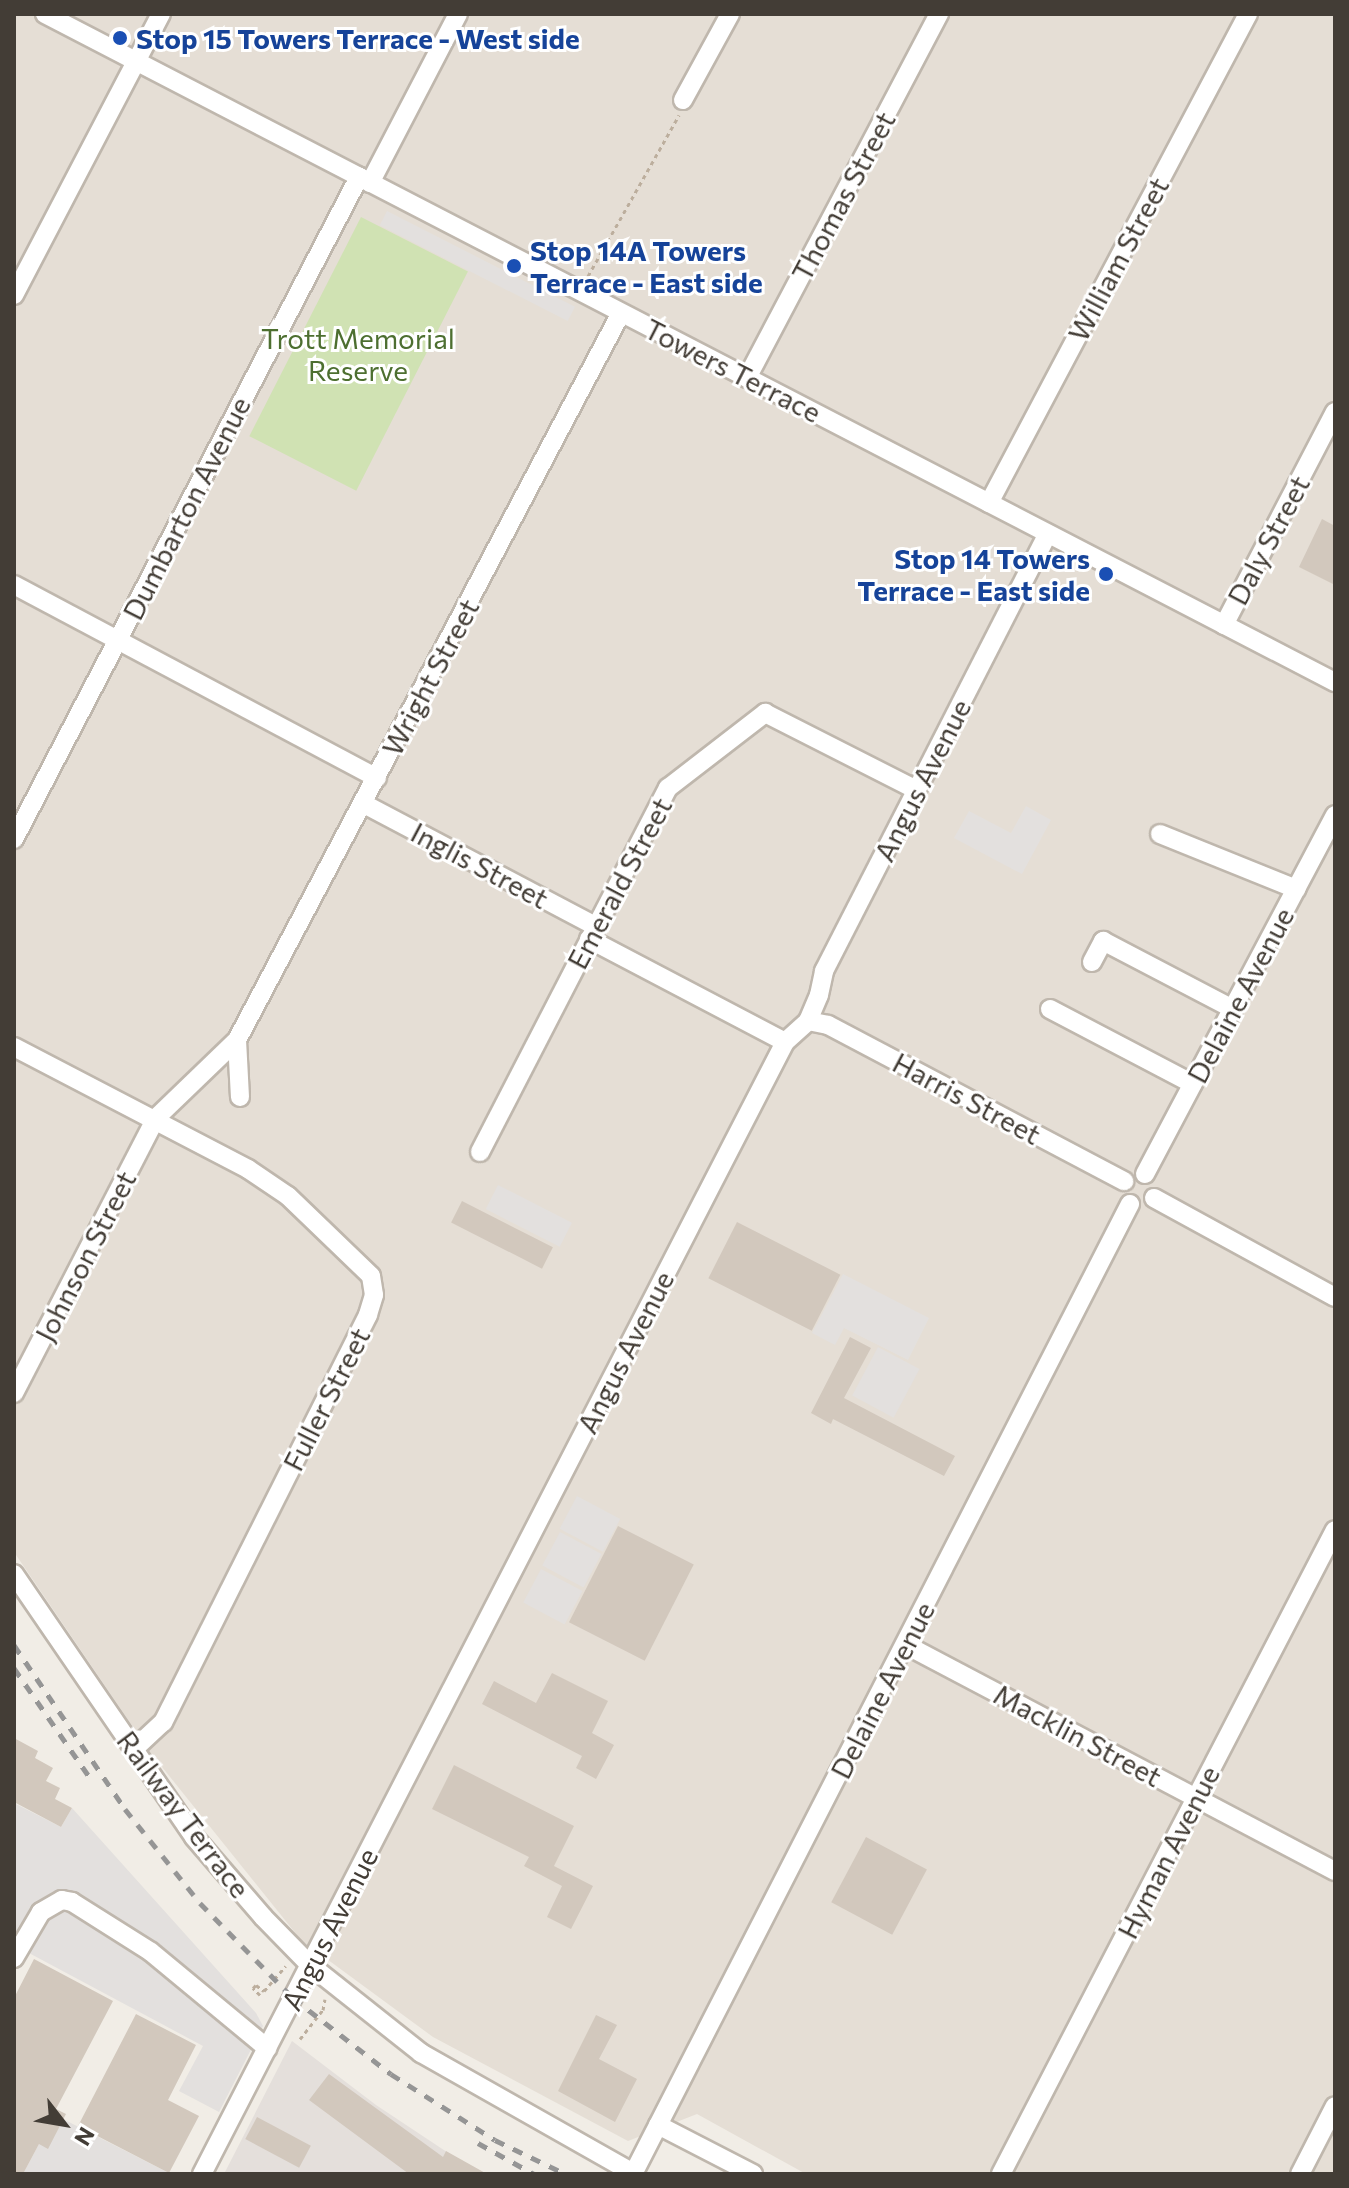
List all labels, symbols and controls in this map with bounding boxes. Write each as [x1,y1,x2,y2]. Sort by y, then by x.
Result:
place label: Stop 15 Towers Terrace - West side [136,21,580,55]
marker: Stop 15 Towers Terrace - West side [111,29,129,47]
street label: Thomas Street [784,106,902,286]
street label: William Street [1061,171,1175,347]
place label: Stop 14A Towers Terrace - East side [530,233,763,299]
marker: Stop 14A Towers Terrace - East side [505,257,523,275]
street label: Towers Terrace [639,311,827,429]
park label: Trott Memorial Reserve [261,321,455,387]
street label: Dumbarton Avenue [115,391,257,625]
street label: Daly Street [1220,470,1316,610]
place label: Stop 14 Towers Terrace - East side [857,541,1090,607]
marker: Stop 14 Towers Terrace - East side [1097,565,1115,583]
street label: Wright Street [375,593,485,761]
street label: Angus Avenue [867,693,977,867]
street label: Emerald Street [560,792,678,974]
street label: Inglis Street [406,815,554,915]
street label: Delaine Avenue [1180,902,1300,1088]
street label: Harris Street [887,1045,1047,1151]
street label: Johnson Street [28,1165,142,1347]
street label: Angus Avenue [570,1265,680,1439]
street label: Fuller Street [276,1322,376,1476]
street label: Delaine Avenue [823,1596,941,1784]
street label: Macklin Street [988,1677,1168,1793]
street label: Railway Terrace [110,1724,258,1904]
street label: Hyman Avenue [1110,1760,1226,1944]
street label: Angus Avenue [274,1842,384,2016]
north arrow [24,2084,104,2164]
text: N [69,2123,101,2151]

